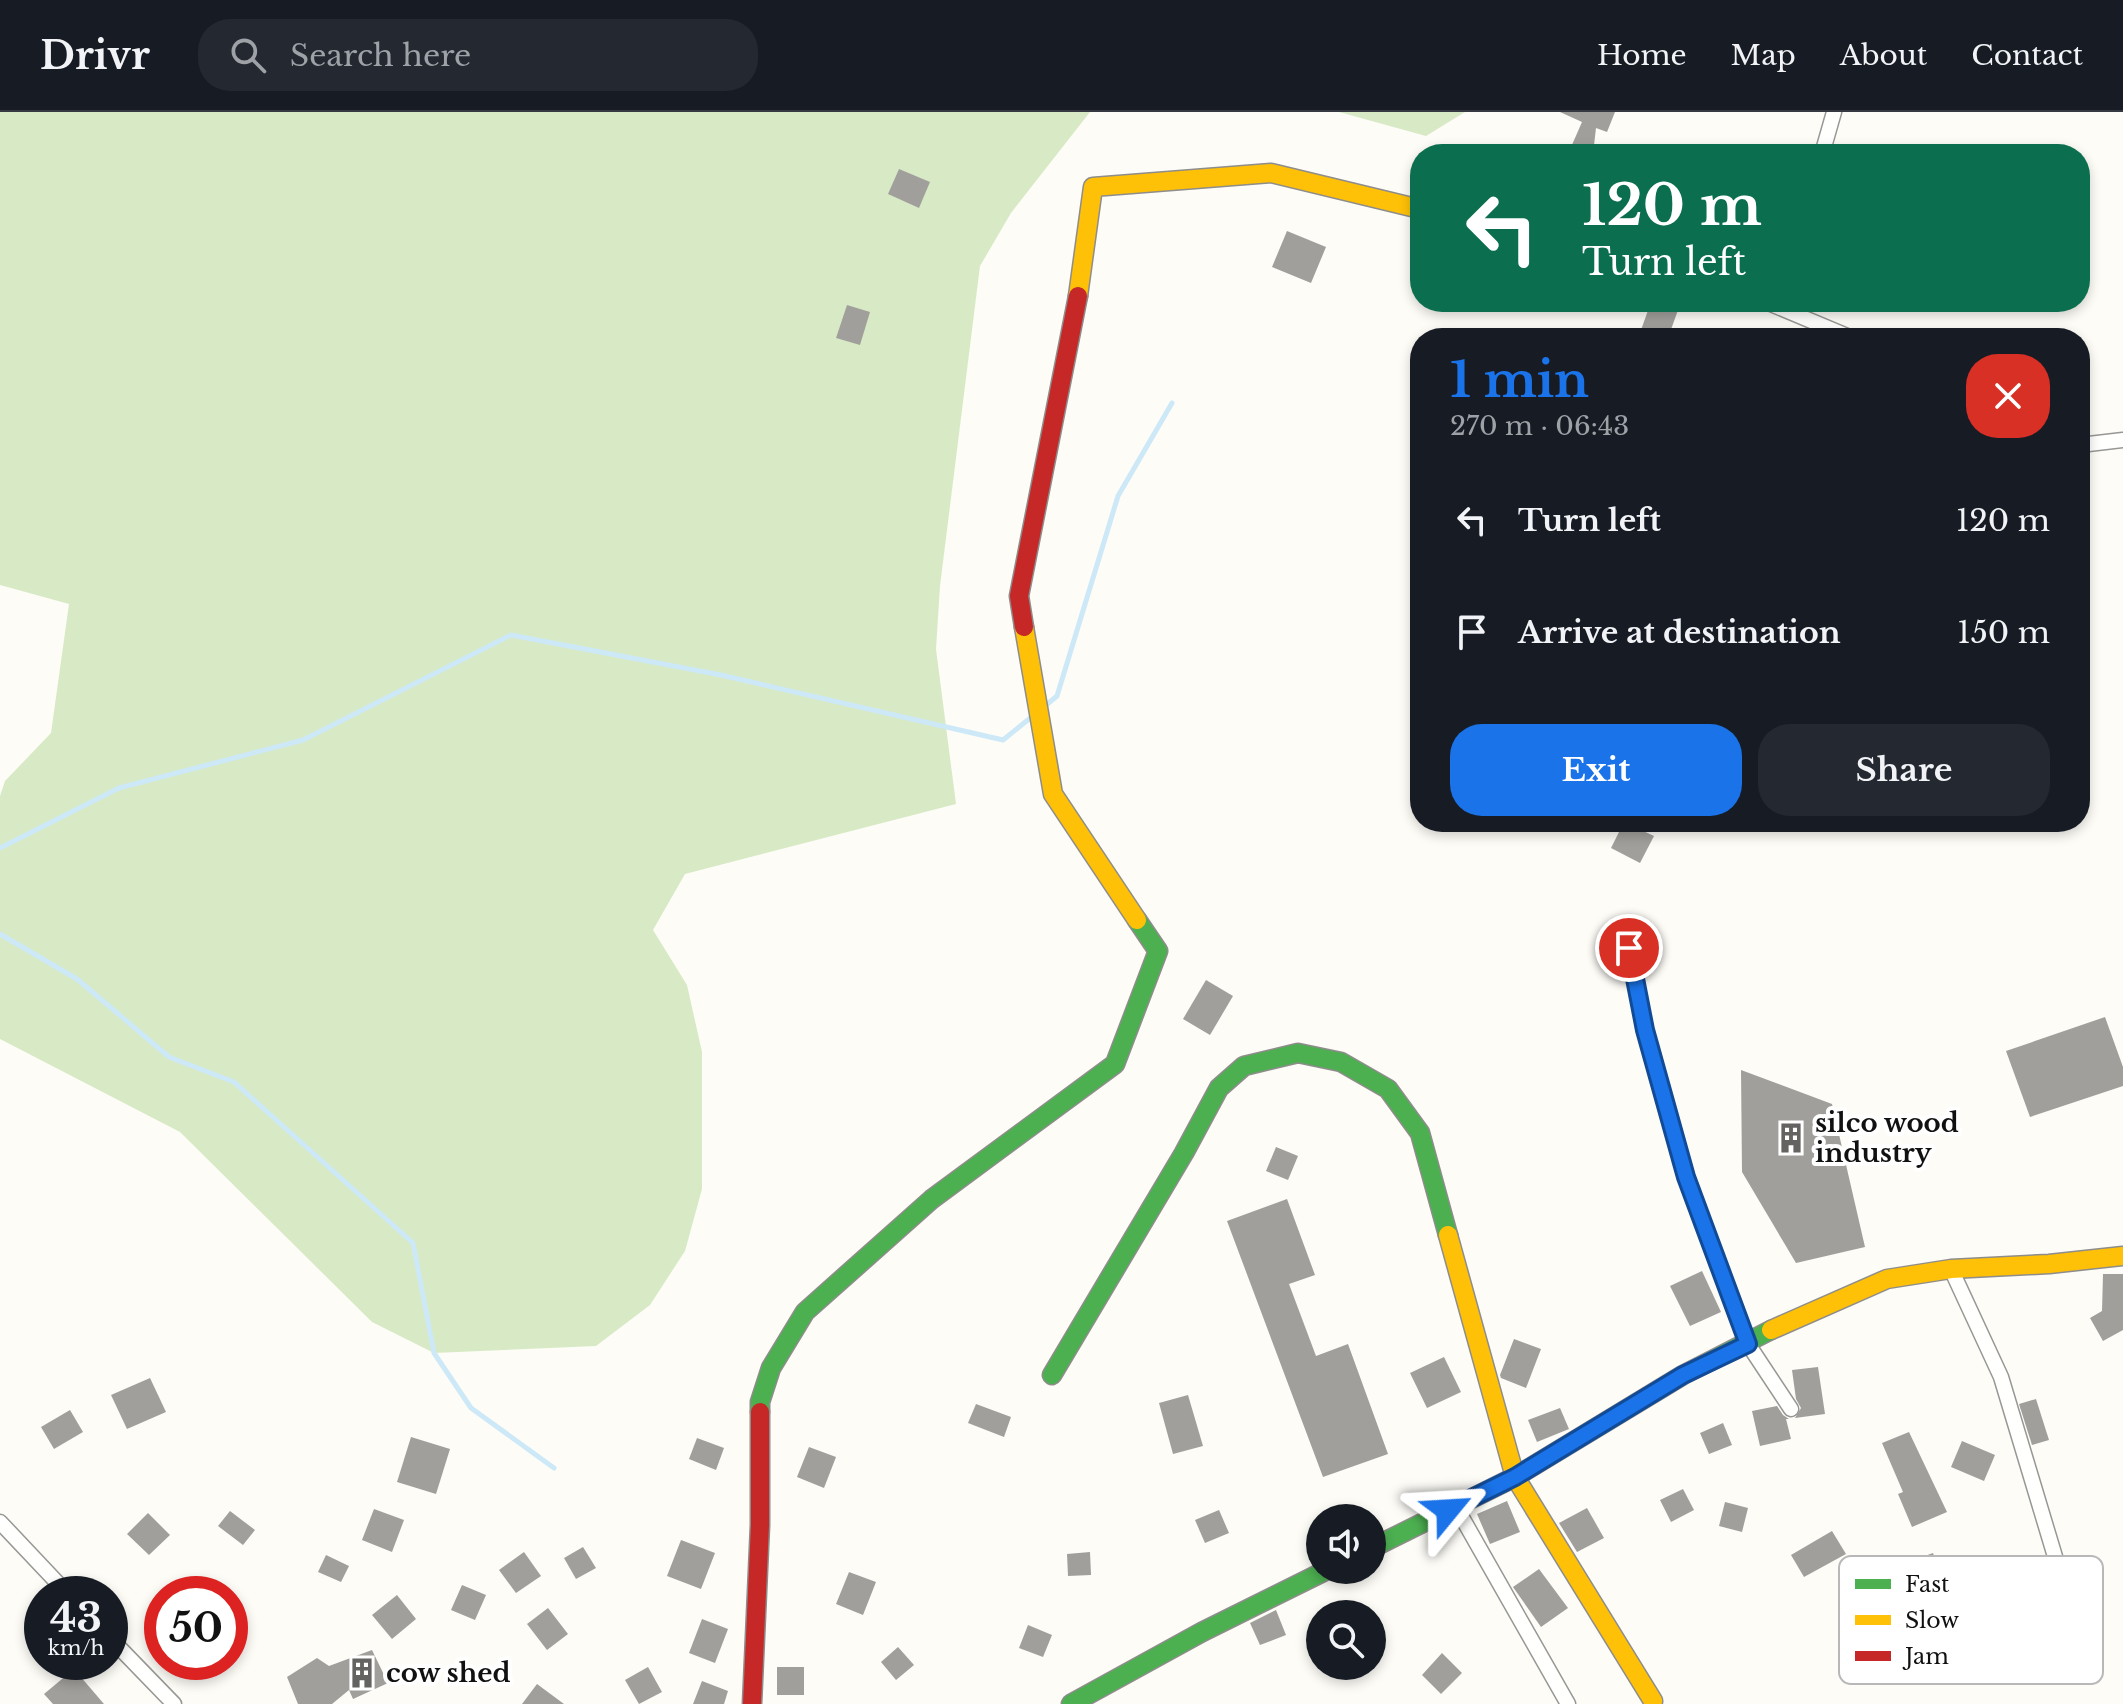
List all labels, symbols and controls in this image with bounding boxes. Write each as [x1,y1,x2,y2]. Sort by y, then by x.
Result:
search box [198,19,758,91]
text: Drivr [40,32,150,79]
icon: search [226,33,270,77]
text: Search here [290,37,471,74]
text: Home [1597,38,1687,73]
text: Map [1731,38,1796,73]
text: About [1840,38,1927,73]
text: Contact [1971,38,2083,73]
text: 120 m [1582,171,1762,240]
icon: left [1450,176,1554,280]
text: Turn left [1582,240,1746,285]
text: 1 min [1450,350,1589,410]
button: close [1966,354,2050,438]
text: 270 m · 06:43 [1450,410,1629,442]
icon: left [1450,498,1494,542]
text: Turn left [1518,502,1661,539]
text: 120 m [1956,502,2050,539]
icon: arrive [1450,610,1494,654]
text: Arrive at destination [1518,614,1841,651]
text: 150 m [1957,614,2050,651]
button: Exit [1450,724,1742,816]
button: Share [1758,724,2050,816]
pin [1595,914,1663,982]
icon: arrive [1607,926,1651,970]
place label: silco wood industry [1815,1107,1959,1169]
building icon: silco wood industry [1774,1121,1808,1155]
position arrow [1406,1468,1490,1552]
map controls [1306,1504,1386,1680]
button: sound [1306,1504,1386,1584]
legend [1839,1556,2103,1684]
text: Fast [1905,1571,1950,1598]
speed limit sign: 50 [144,1576,248,1680]
text: 43 [50,1593,102,1643]
button: search [1306,1600,1386,1680]
text: Slow [1905,1607,1959,1634]
text: km/h [48,1636,104,1660]
text: Jam [1902,1643,1949,1670]
building icon: cow shed [345,1656,379,1690]
place label: cow shed [386,1657,511,1689]

